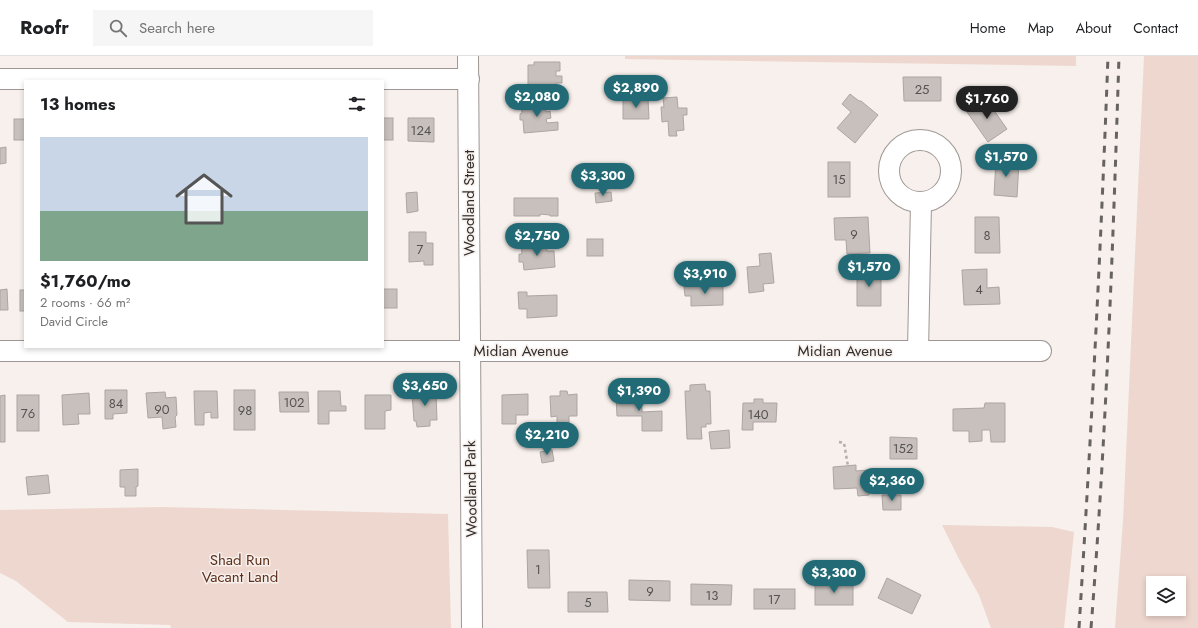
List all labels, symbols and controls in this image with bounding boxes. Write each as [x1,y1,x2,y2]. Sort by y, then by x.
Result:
search box [93,10,373,46]
text: Roofr [20,14,69,41]
icon: search [107,17,129,39]
text: Search here [139,17,215,39]
text: Home [970,18,1006,38]
text: Map [1028,18,1054,38]
text: About [1076,18,1111,38]
text: Contact [1133,18,1178,38]
pin: $2,890 [603,75,669,109]
text: $2,890 [613,78,659,97]
house number: 25 [915,80,929,99]
pin: $2,080 [504,84,570,118]
pin: $1,760 [954,86,1020,120]
text: $2,080 [514,87,560,106]
text: $1,760 [965,89,1009,108]
text: 13 homes [40,92,115,116]
icon: filters [346,93,368,115]
house number: 124 [411,121,432,140]
pin: $1,570 [973,144,1039,178]
text: $1,570 [984,147,1028,166]
street label: Woodland Street [458,150,480,256]
icon: home [168,163,240,235]
pin: $3,300 [570,163,636,197]
text: $3,300 [580,166,626,185]
house number: 15 [832,170,846,189]
pin: $2,750 [504,223,570,257]
house number: 9 [850,225,858,244]
text: $2,750 [514,226,560,245]
house number: 8 [983,226,991,245]
house number: 7 [417,240,424,259]
pin: $1,570 [836,254,902,288]
text: $1,570 [847,257,891,276]
pin: $3,910 [672,261,738,295]
text: $3,910 [683,264,727,283]
text: $1,760/mo [40,269,131,293]
house number: 4 [975,280,983,299]
text: 2 rooms · 66 m² [40,293,130,312]
text: David Circle [40,312,108,331]
street label: Midian Avenue [474,340,569,362]
street label: Midian Avenue [798,340,893,362]
pin: $3,650 [392,373,458,407]
text: $3,650 [402,376,448,395]
pin: $1,390 [606,378,672,412]
text: $1,390 [617,381,661,400]
house number: 102 [283,393,305,412]
house number: 84 [109,394,124,413]
house number: 90 [154,400,170,419]
house number: 98 [238,401,252,420]
house number: 76 [21,404,35,423]
house number: 140 [747,405,769,424]
pin: $2,210 [514,422,580,456]
text: $2,210 [525,425,569,444]
house number: 152 [893,439,913,458]
street label: Woodland Park [459,440,483,538]
pin: $2,360 [859,468,925,502]
text: $2,360 [869,471,915,490]
park label: Shad Run Vacant Land [202,549,278,588]
house number: 1 [535,560,541,579]
pin: $3,300 [801,560,867,594]
text: $3,300 [811,563,857,582]
map controls [1146,576,1186,616]
button: layers [1146,576,1186,616]
house number: 9 [646,582,654,601]
house number: 13 [706,586,718,605]
house number: 17 [768,590,781,609]
house number: 5 [584,593,592,612]

